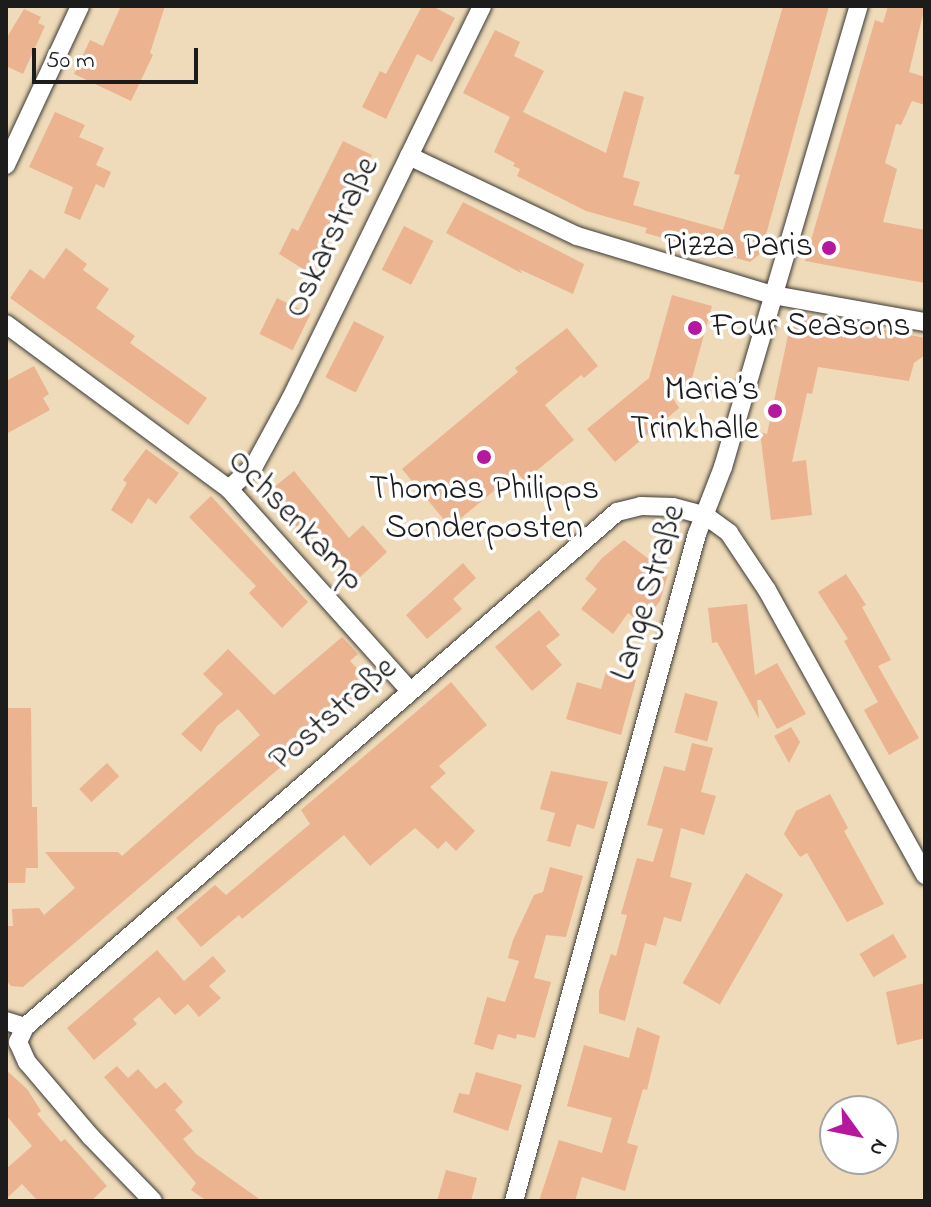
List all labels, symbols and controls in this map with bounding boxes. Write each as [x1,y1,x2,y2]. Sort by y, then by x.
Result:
scale bar [36,32,202,82]
text: 50 m [46,44,95,79]
street label: Oskarstraße [277,151,389,325]
place label: Pizza Paris [664,228,813,268]
marker: Pizza Paris [820,239,838,257]
place label: Four Seasons [711,308,911,348]
marker: Four Seasons [686,319,704,337]
place label: Maria’s Trinkhalle [630,371,759,450]
marker: Maria’s Trinkhalle [766,402,784,420]
street label: Ochsenkamp [217,442,373,600]
marker: Thomas Philipps Sonderposten [475,448,493,466]
place label: Thomas Philipps Sonderposten [369,470,599,550]
street label: Lange Straße [604,500,696,686]
street label: Poststraße [262,649,406,781]
north arrow [819,1095,899,1175]
text: N [860,1132,895,1162]

